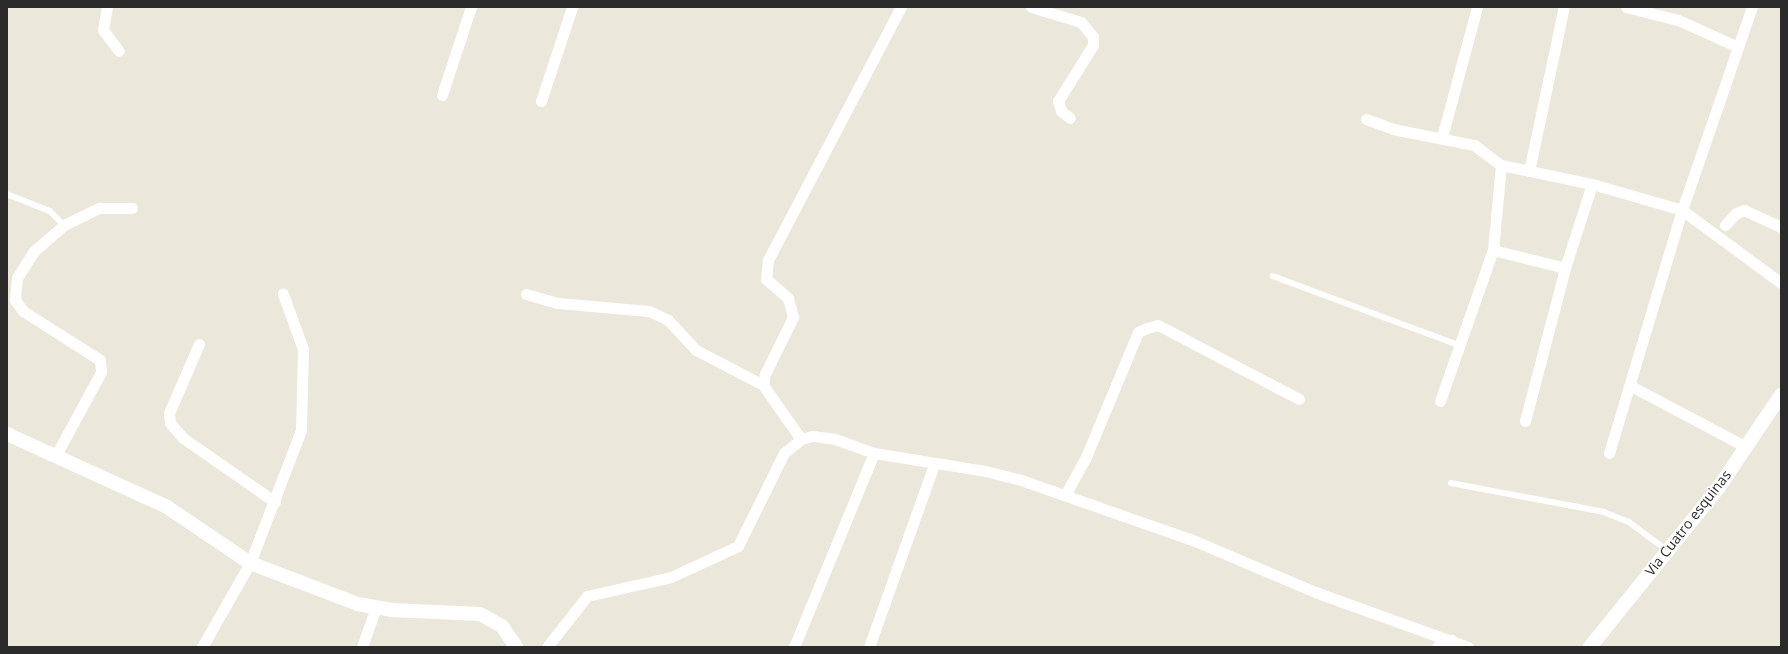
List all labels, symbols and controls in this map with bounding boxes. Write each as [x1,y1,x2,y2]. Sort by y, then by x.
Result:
street label: Via Cuatro esquinas [1642,467,1734,579]

